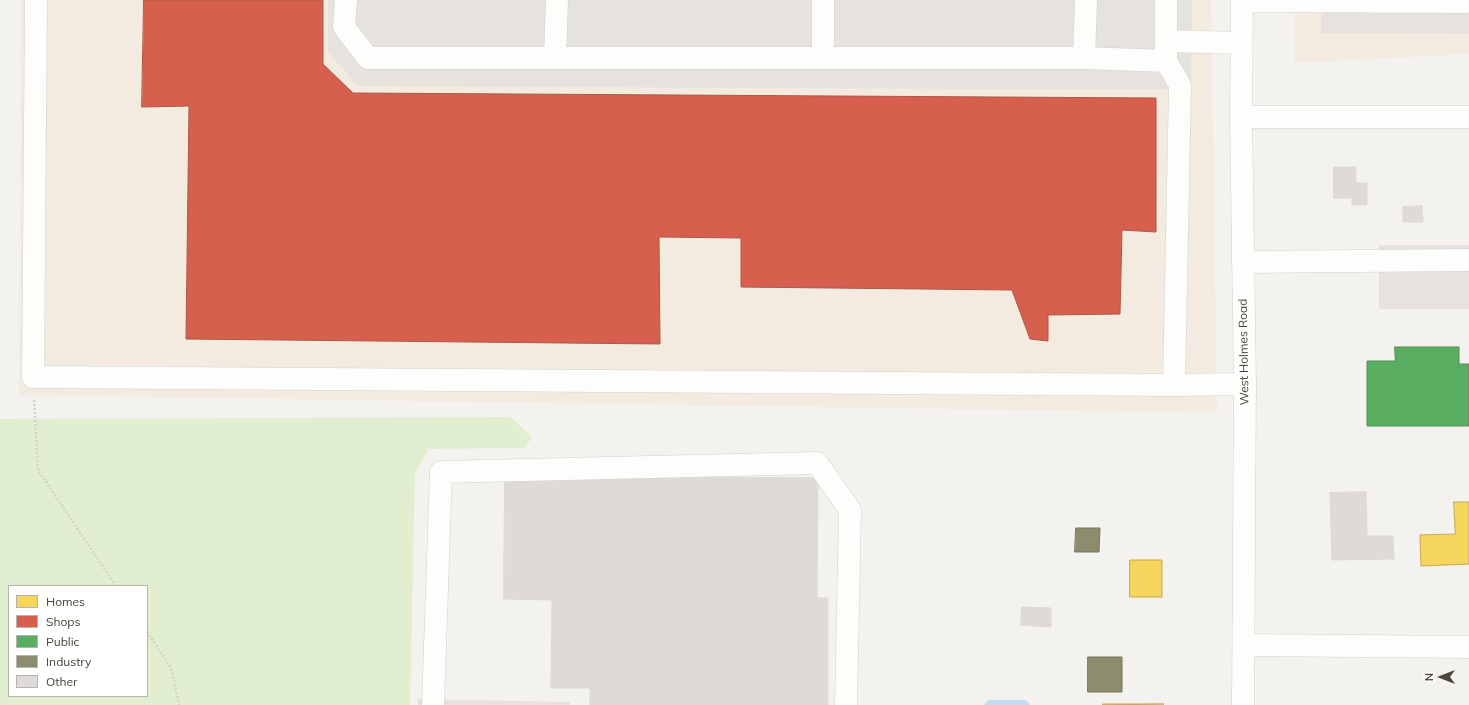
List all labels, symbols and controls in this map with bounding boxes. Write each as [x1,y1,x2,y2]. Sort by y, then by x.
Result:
street label: West Holmes Road [1236,298,1252,406]
legend [8,585,148,697]
text: Homes [46,594,85,609]
text: Shops [46,614,81,629]
text: Public [46,634,80,649]
text: Industry [46,654,91,669]
north arrow [1421,657,1461,697]
text: N [1422,673,1436,681]
text: Other [46,674,77,689]

